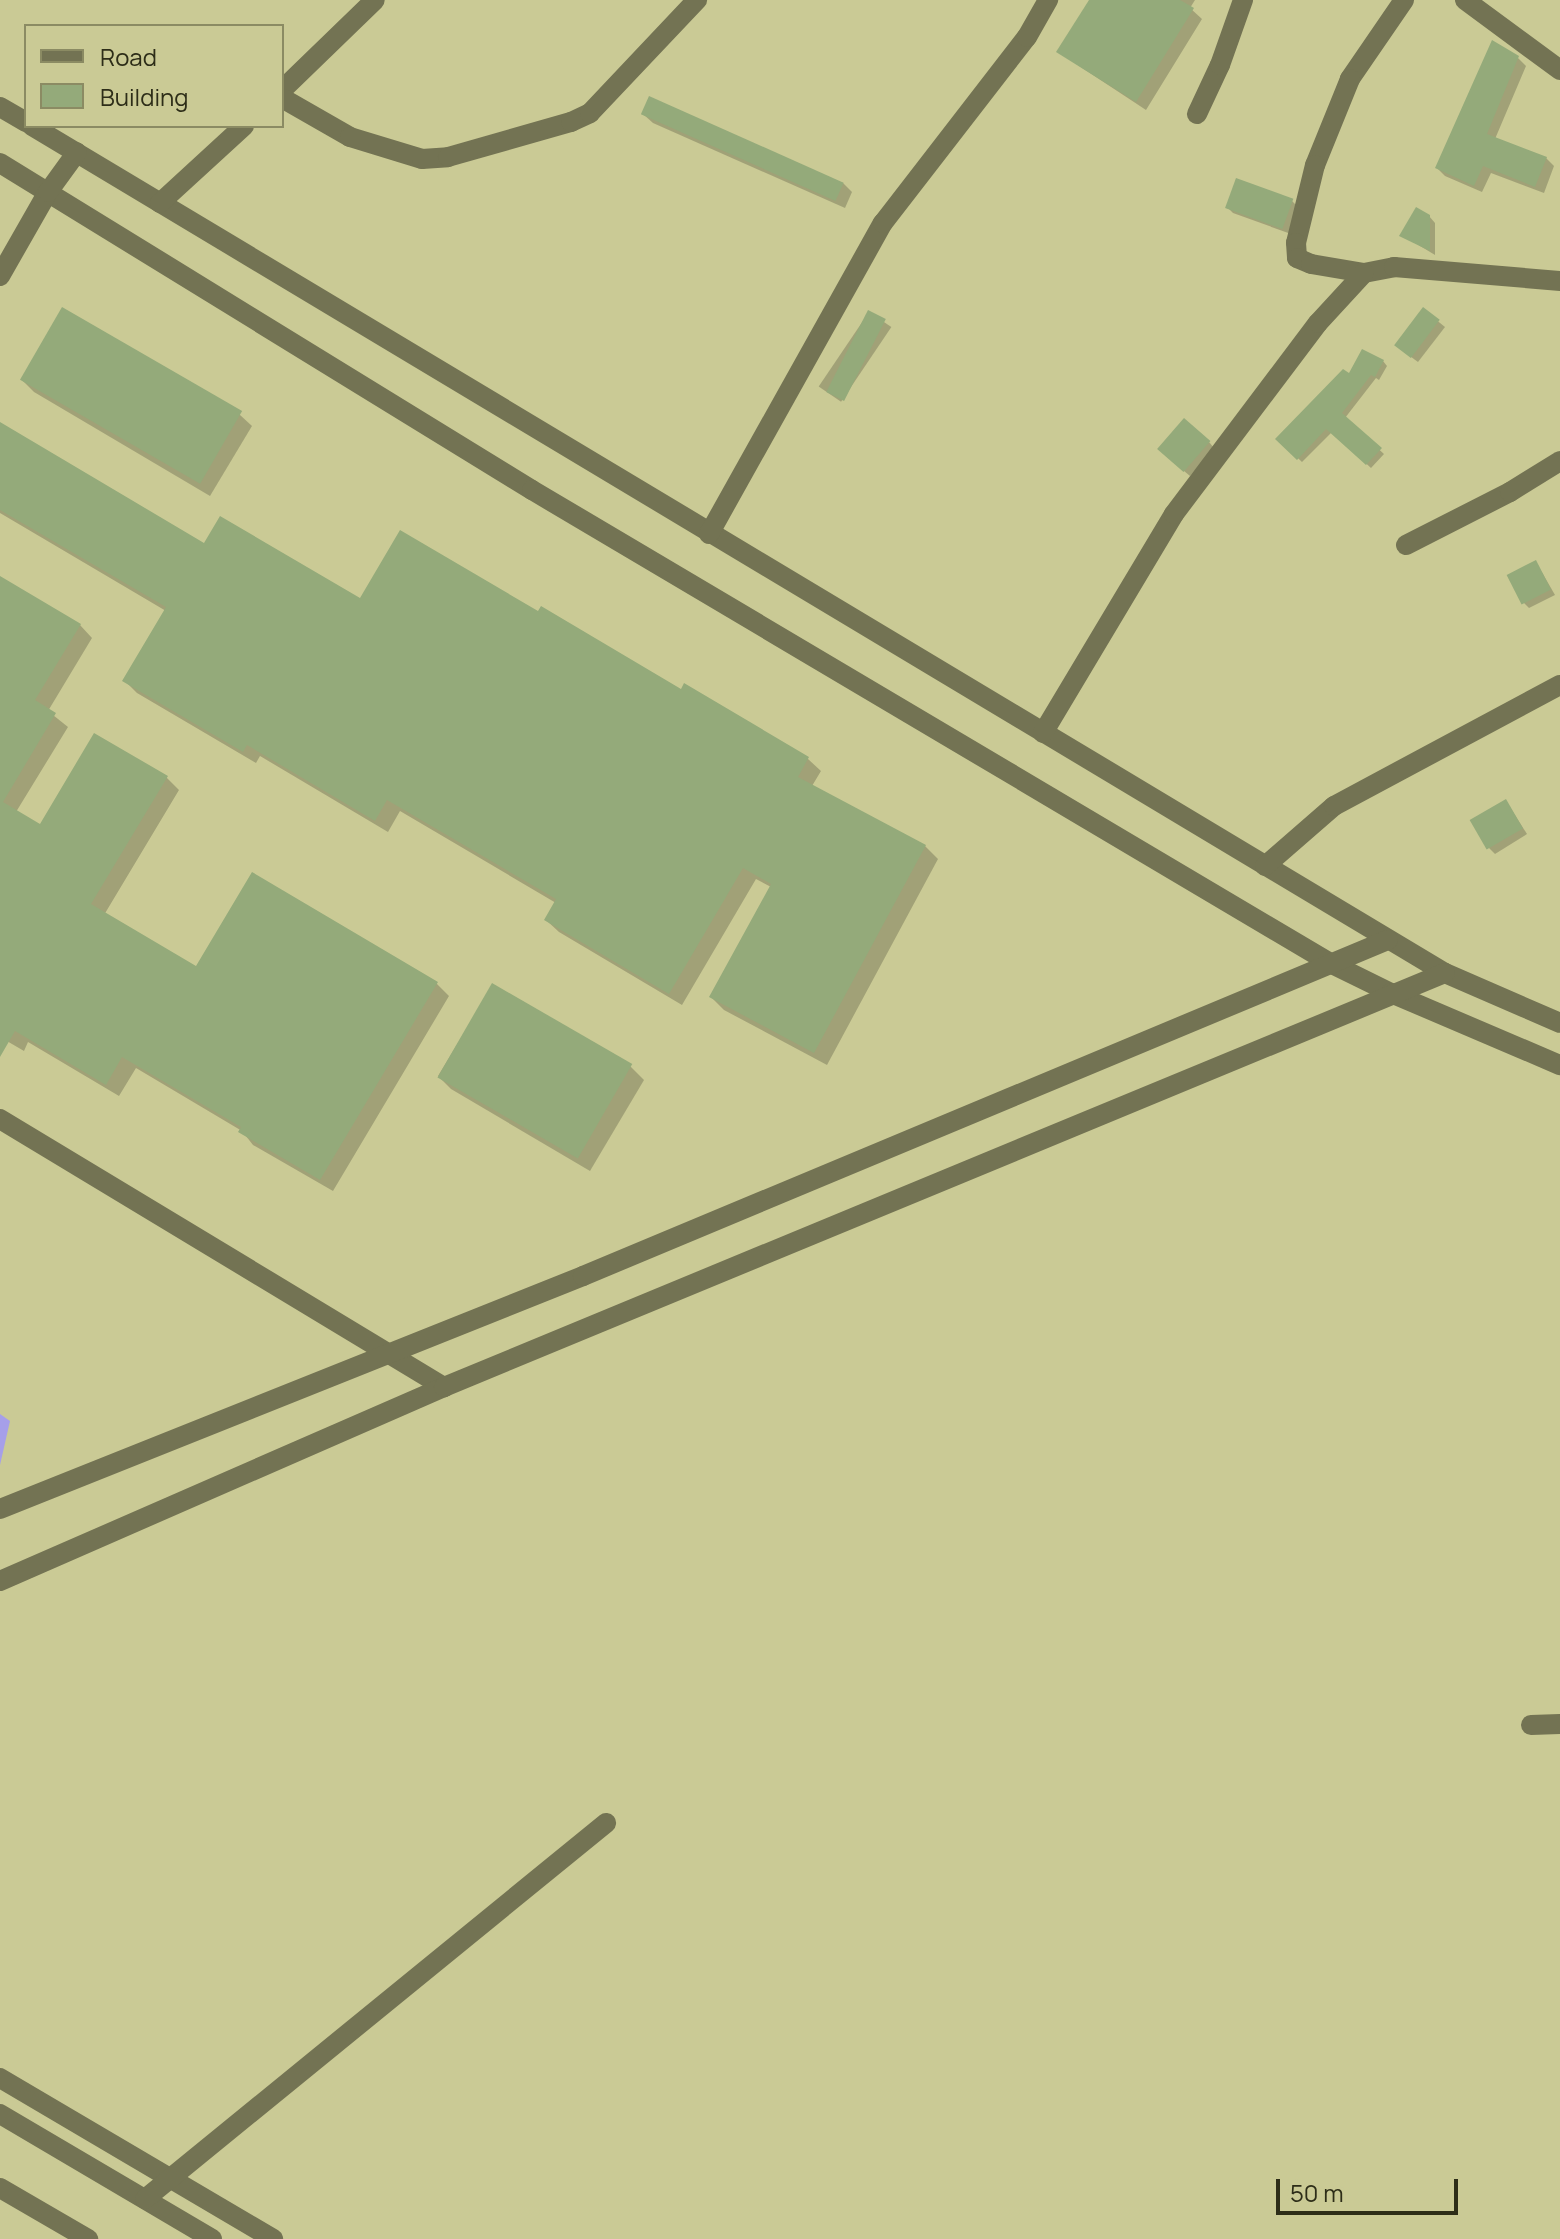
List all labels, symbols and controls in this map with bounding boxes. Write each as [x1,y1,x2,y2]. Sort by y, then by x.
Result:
legend [24,24,284,128]
text: Road [100,40,157,73]
text: Building [100,80,188,113]
scale bar [1280,2163,1462,2213]
text: 50 m [1290,2176,1344,2209]

